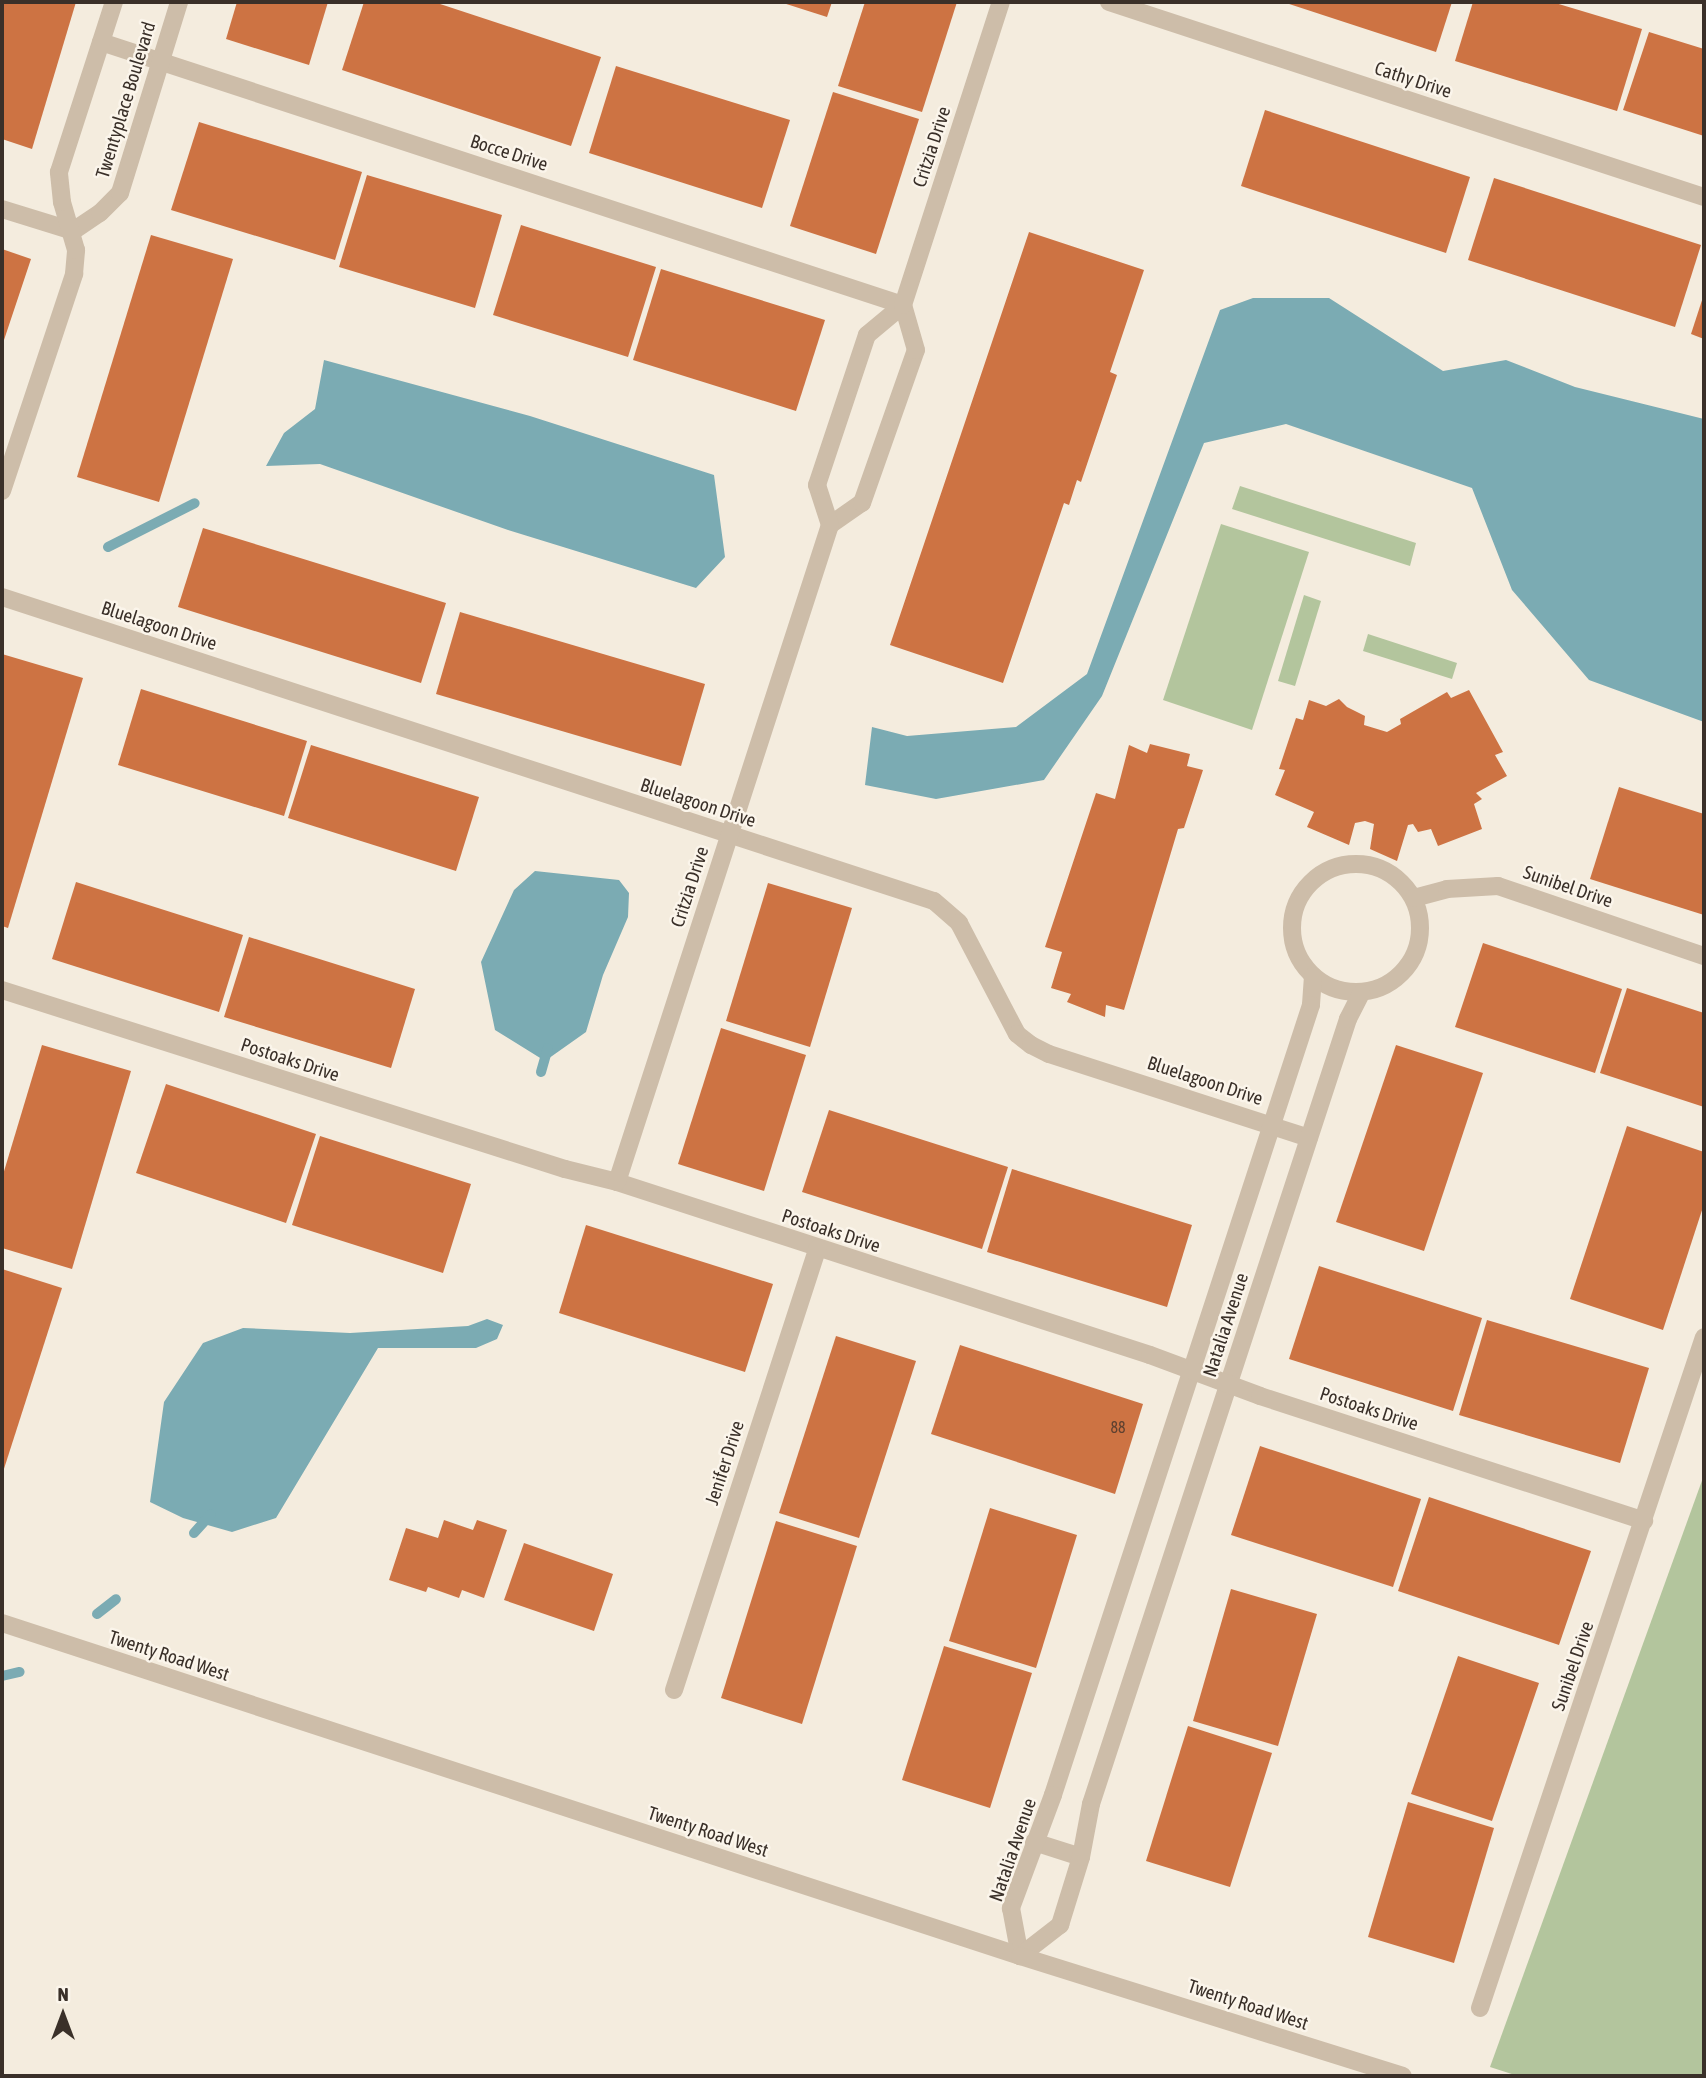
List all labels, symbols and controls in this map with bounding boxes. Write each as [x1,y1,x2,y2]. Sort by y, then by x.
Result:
street label: Twentyplace Boulevard [91,19,161,181]
street label: Cathy Drive [1372,57,1454,103]
street label: Critzia Drive [908,104,956,190]
street label: Bocce Drive [467,130,551,176]
street label: Bluelagoon Drive [98,597,220,655]
street label: Bluelagoon Drive [637,774,759,832]
street label: Critzia Drive [666,844,714,930]
street label: Sunibel Drive [1520,861,1616,913]
street label: Postoaks Drive [238,1033,342,1087]
street label: Bluelagoon Drive [1144,1052,1266,1110]
street label: Postoaks Drive [779,1204,883,1258]
street label: Natalia Avenue [1199,1270,1253,1380]
street label: Postoaks Drive [1317,1382,1421,1436]
house number: 88 [1110,1417,1126,1437]
street label: Jenifer Drive [701,1418,749,1508]
street label: Sunibel Drive [1547,1618,1599,1714]
street label: Twenty Road West [106,1626,232,1686]
street label: Natalia Avenue [985,1795,1041,1905]
street label: Twenty Road West [645,1802,771,1862]
street label: Twenty Road West [1185,1975,1311,2035]
north arrow [28,1980,98,2050]
text: N [57,1983,69,2005]

